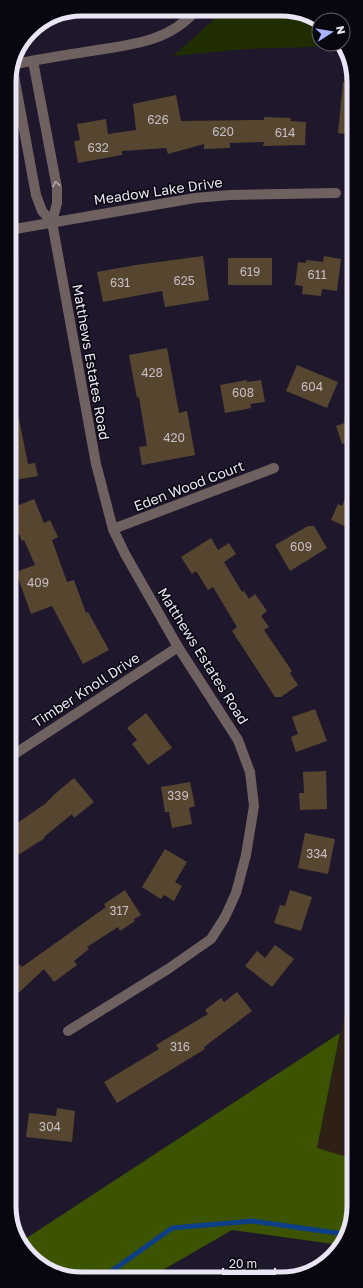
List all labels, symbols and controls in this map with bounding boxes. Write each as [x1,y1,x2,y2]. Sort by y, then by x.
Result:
north arrow [311,12,351,52]
text: N [334,24,348,35]
house number: 626 [147,112,169,127]
house number: 620 [212,124,234,139]
house number: 614 [275,125,295,140]
house number: 632 [87,140,109,155]
street label: Meadow Lake Drive [92,173,223,208]
one-way arrow [52,181,61,187]
house number: 619 [240,264,260,279]
house number: 611 [308,267,327,282]
house number: 625 [173,273,195,288]
house number: 631 [110,275,130,290]
street label: Matthews Estates Road [69,283,114,441]
house number: 428 [141,365,163,380]
house number: 604 [301,379,323,394]
house number: 608 [232,385,254,400]
house number: 420 [163,430,185,445]
street label: Eden Wood Court [131,457,246,514]
house number: 609 [290,539,312,554]
house number: 409 [27,575,49,590]
street label: Matthews Estates Road [154,584,252,727]
street label: Timber Knoll Drive [29,649,142,731]
house number: 339 [167,788,189,803]
house number: 334 [306,846,328,861]
house number: 317 [109,903,129,918]
house number: 316 [170,1039,190,1054]
house number: 304 [39,1119,61,1134]
scale bar [223,1250,275,1276]
text: 20 m [229,1256,257,1271]

